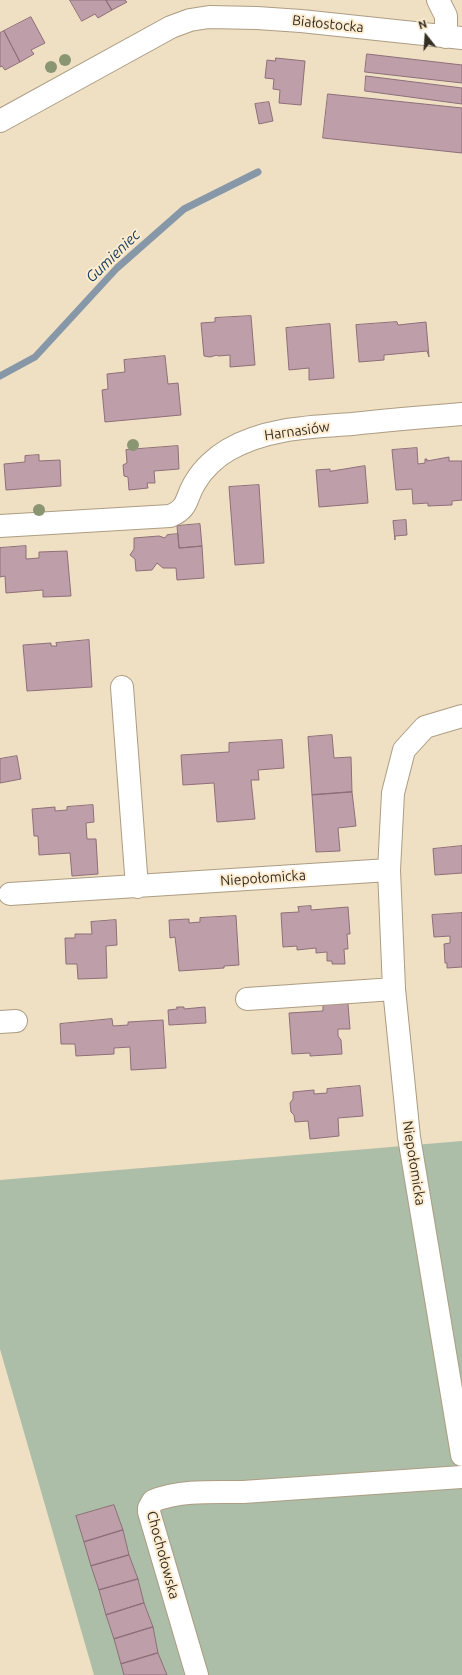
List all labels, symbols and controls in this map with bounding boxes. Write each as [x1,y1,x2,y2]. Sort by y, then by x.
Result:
street label: Białostocka [291,12,365,36]
north arrow [406,16,446,56]
text: N [417,18,428,31]
water label: Gumieniec [82,226,144,286]
street label: Harnasiów [263,418,331,444]
street label: Niepołomicka [220,867,306,889]
street label: Niepołomicka [399,1119,429,1207]
street label: Chochołowska [143,1509,183,1601]

